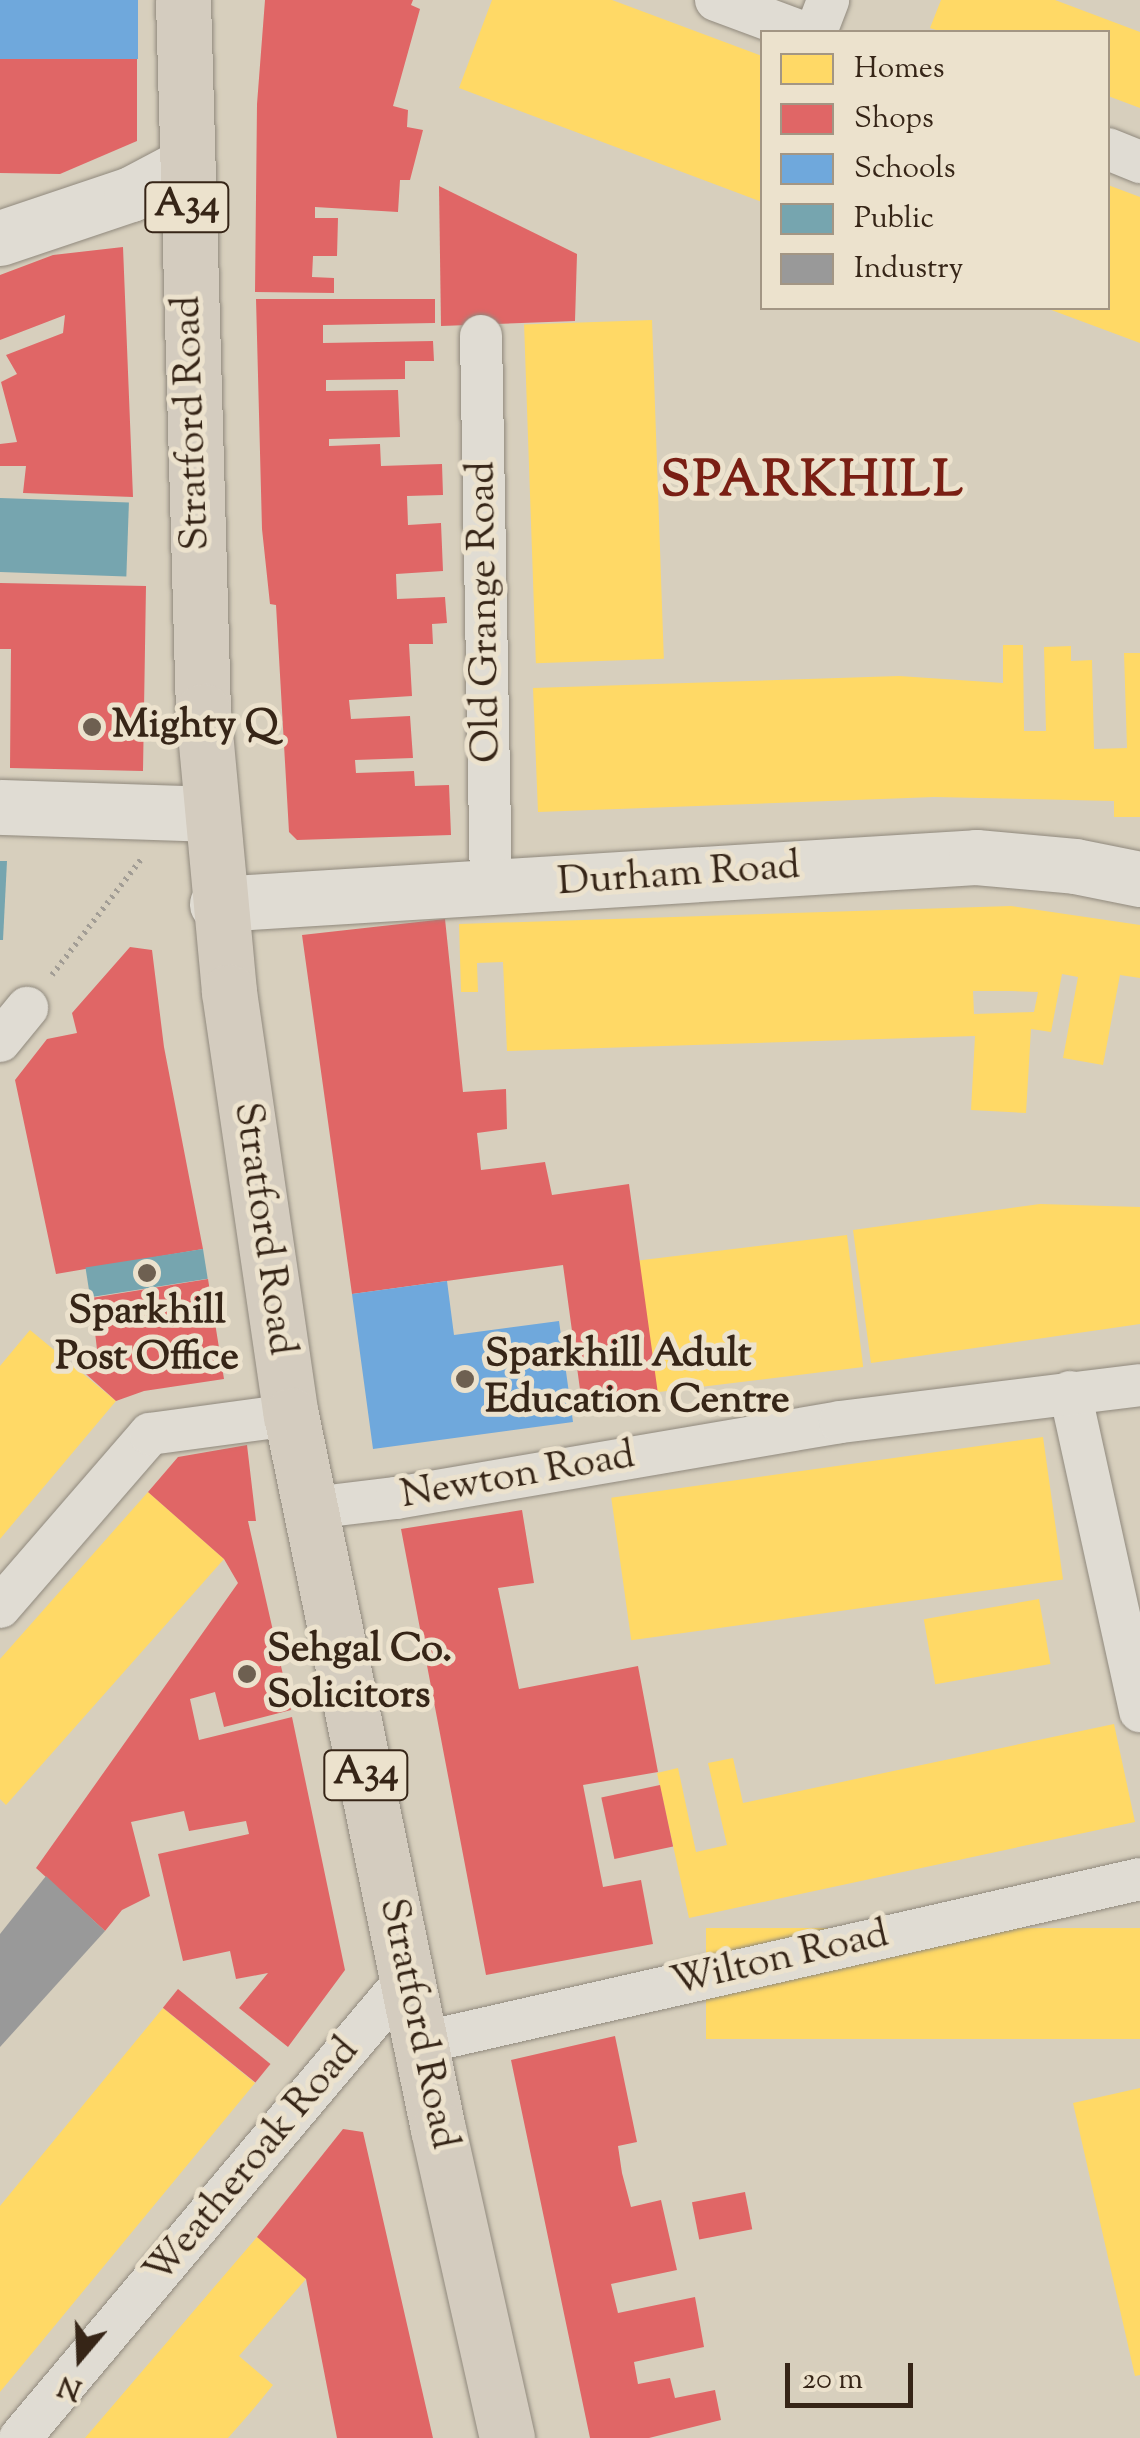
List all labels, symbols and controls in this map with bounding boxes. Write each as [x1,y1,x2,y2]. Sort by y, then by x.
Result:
legend [760,30,1110,310]
text: Homes [854,48,944,91]
text: Shops [854,98,934,141]
text: Schools [854,148,955,191]
road number: A34 [142,174,232,240]
text: Public [854,198,934,241]
text: Industry [854,248,963,291]
street label: Stratford Road [165,295,221,551]
district label: SPARKHILL [661,454,965,514]
street label: Old Grange Road [459,461,513,763]
place label: Mighty Q [112,703,278,751]
marker: Mighty Q [81,716,103,738]
street label: Durham Road [556,844,802,908]
street label: Stratford Road [221,1099,305,1359]
marker: Sparkhill Post Office [136,1262,158,1284]
place label: Sparkhill Post Office [55,1289,239,1383]
place label: Sparkhill Adult Education Centre [485,1332,790,1426]
marker: Sparkhill Adult Education Centre [454,1368,476,1390]
street label: Newton Road [397,1433,639,1521]
place label: Sehgal Co. Solicitors [267,1627,452,1721]
marker: Sehgal Co. Solicitors [236,1663,258,1685]
road number: A34 [321,1742,411,1808]
street label: Stratford Road [367,1894,467,2154]
street label: Wilton Road [667,1912,893,2008]
street label: Weatheroak Road [136,2029,370,2295]
north arrow [30,2308,130,2408]
scale bar [790,2343,918,2405]
text: 20 m [802,2359,863,2402]
text: N [53,2364,87,2409]

